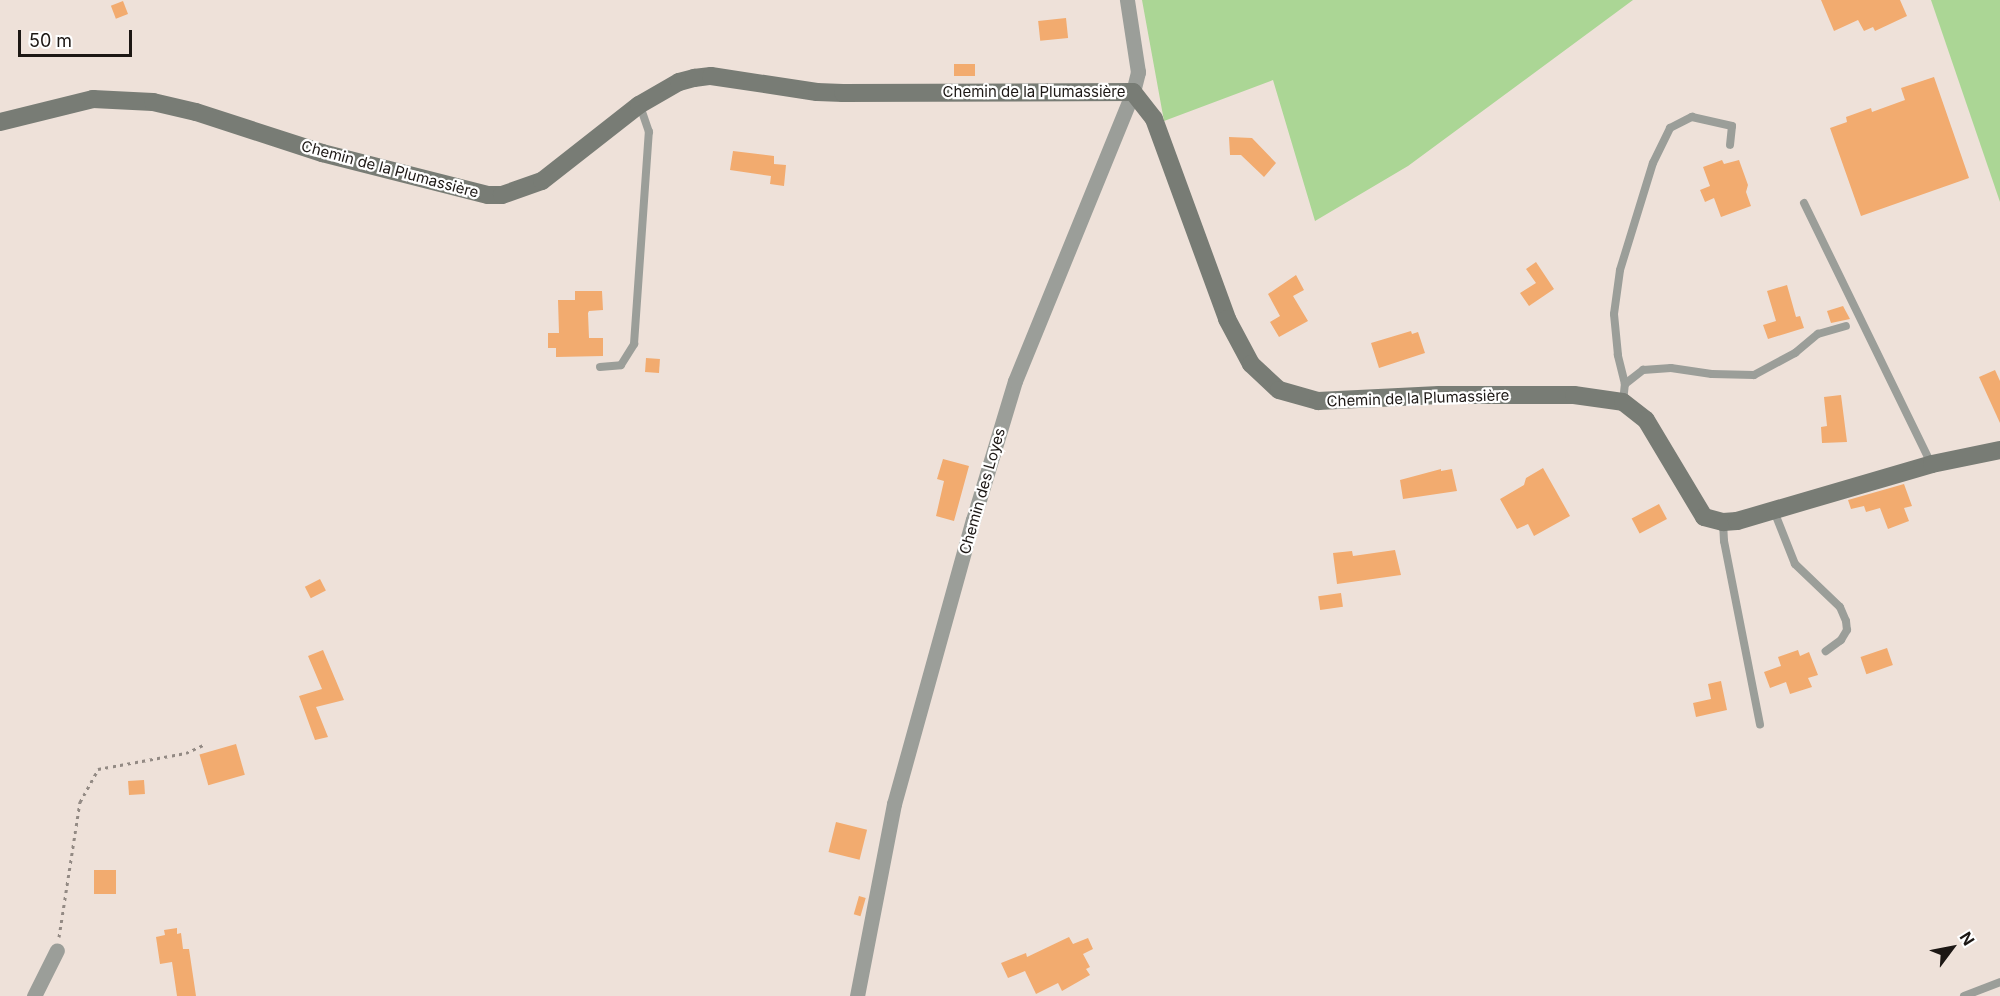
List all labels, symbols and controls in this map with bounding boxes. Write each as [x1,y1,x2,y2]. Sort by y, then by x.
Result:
scale bar [21,18,135,56]
text: 50 m [29,30,72,51]
street label: Chemin de la Plumassière [943,83,1125,101]
street label: Chemin de la Plumassière [299,137,481,201]
street label: Chemin de la Plumassière [1326,386,1510,410]
street label: Chemin des Loyes [955,426,1009,556]
north arrow [1922,918,1982,978]
text: N [1956,928,1979,949]

